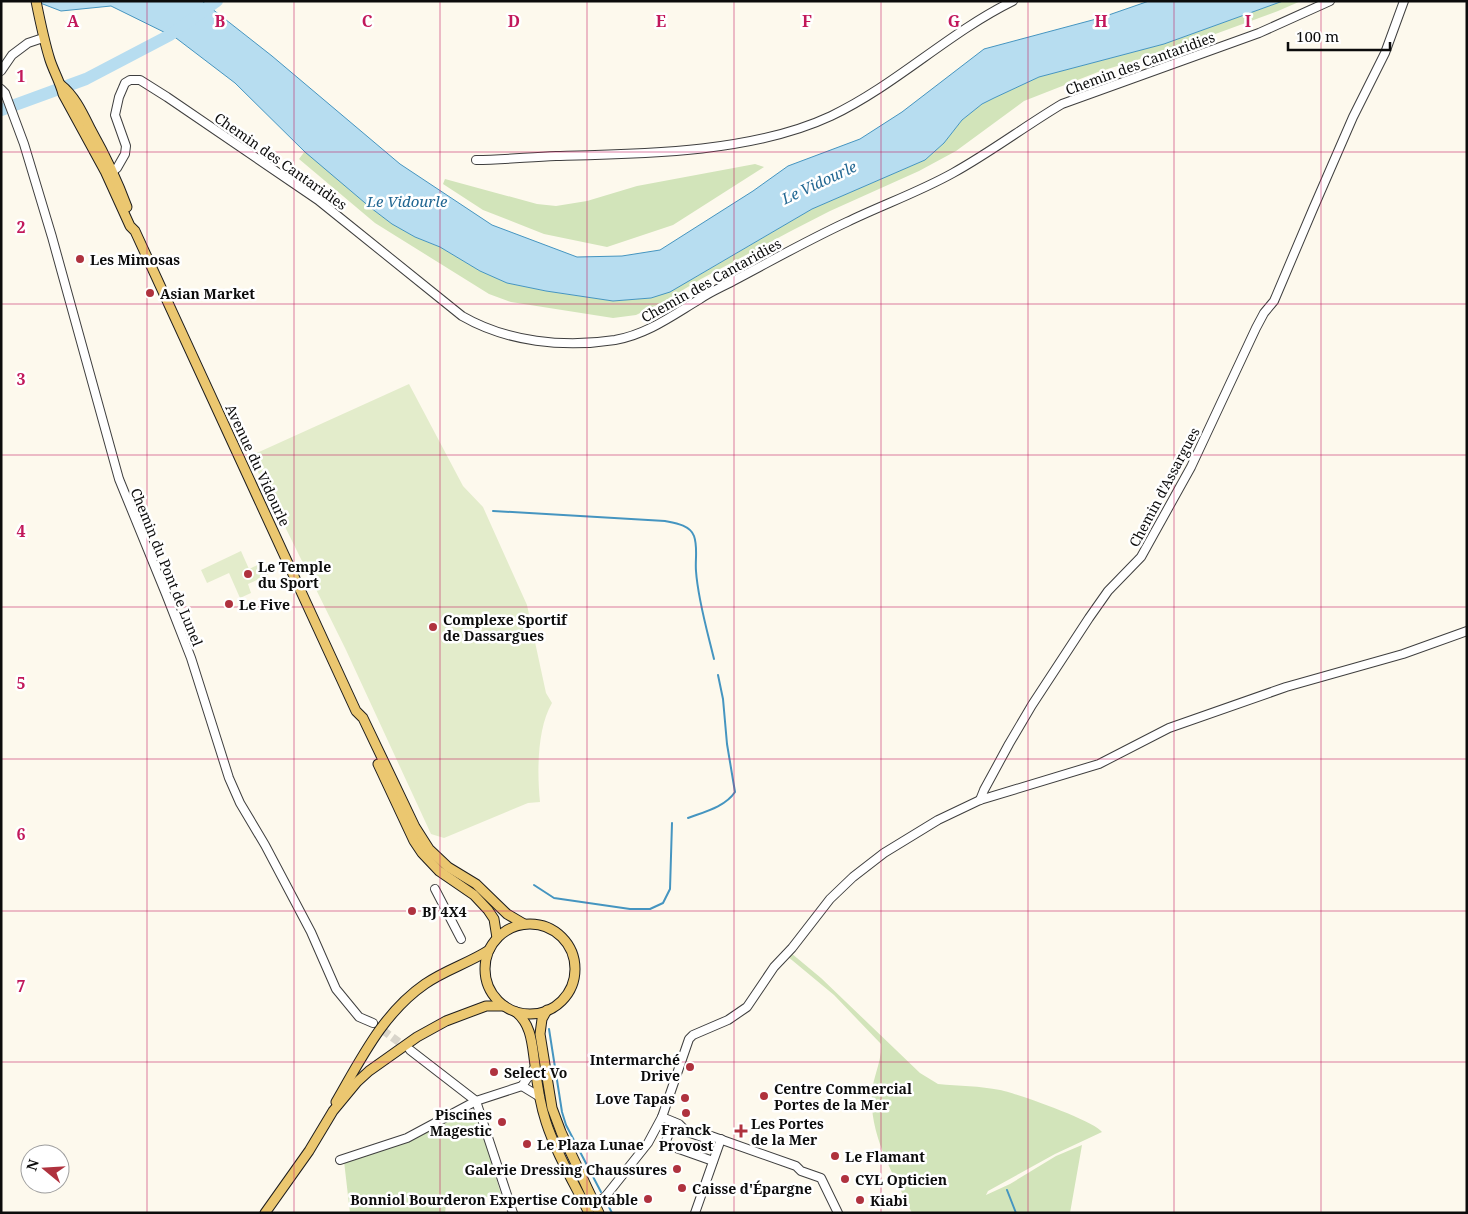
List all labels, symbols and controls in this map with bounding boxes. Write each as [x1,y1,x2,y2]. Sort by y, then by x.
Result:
text: A [67,10,80,32]
text: B [215,10,226,32]
text: C [362,10,373,32]
text: D [508,10,520,32]
text: E [656,10,666,32]
text: F [802,10,812,32]
text: G [948,10,960,32]
text: H [1094,10,1108,32]
text: I [1245,10,1251,32]
scale bar [1288,20,1390,52]
text: 100 m [1296,26,1339,46]
street label: Chemin des Cantaridies [1063,27,1217,99]
text: 1 [16,65,26,87]
street label: Chemin des Cantaridies [211,108,351,214]
water label: Le Vidourle [777,156,860,209]
water label: Le Vidourle [366,191,448,211]
text: 2 [16,216,26,238]
street label: Chemin des Cantaridies [637,233,785,327]
place label: Les Mimosas [90,250,180,269]
marker: Les Mimosas [74,253,86,265]
place label: Asian Market [160,284,255,303]
marker: Asian Market [144,287,156,299]
text: 3 [16,368,26,390]
street label: Avenue du Vidourle [221,401,295,529]
street label: Chemin d'Assargues [1124,424,1204,550]
street label: Chemin du Pont de Lunel [127,485,208,649]
text: 4 [16,520,26,542]
place label: Le Temple du Sport [258,557,331,592]
marker: Le Temple du Sport [242,568,254,580]
place label: Le Five [239,595,290,614]
marker: Le Five [223,598,235,610]
place label: Complexe Sportif de Dassargues [443,610,568,645]
marker: Complexe Sportif de Dassargues [427,621,439,633]
text: 5 [16,672,26,694]
text: 6 [16,823,26,845]
place label: BJ 4X4 [422,902,467,921]
marker: BJ 4X4 [406,905,418,917]
text: 7 [16,975,26,997]
place label: Intermarché Drive [590,1050,680,1085]
marker: Intermarché Drive [684,1061,696,1073]
place label: Select Vo [504,1063,567,1082]
marker: Select Vo [488,1066,500,1078]
place label: Centre Commercial Portes de la Mer [774,1079,912,1114]
place label: Love Tapas [596,1089,675,1108]
marker: Centre Commercial Portes de la Mer [758,1090,770,1102]
marker: Love Tapas [679,1092,691,1104]
place label: Piscines Magestic [430,1105,492,1140]
marker: Franck Provost [680,1107,692,1119]
place label: Les Portes de la Mer [751,1114,824,1149]
marker: Piscines Magestic [496,1116,508,1128]
place label: Franck Provost [659,1120,713,1155]
marker: Les Portes de la Mer [735,1125,747,1137]
place label: Le Plaza Lunae [537,1135,644,1154]
marker: Le Plaza Lunae [521,1138,533,1150]
north arrow [20,1144,70,1194]
place label: Le Flamant [845,1147,925,1166]
marker: Le Flamant [829,1150,841,1162]
text: N [21,1157,43,1173]
place label: Galerie Dressing Chaussures [464,1160,667,1179]
marker: Galerie Dressing Chaussures [671,1163,683,1175]
place label: CYL Opticien [855,1170,947,1189]
marker: CYL Opticien [839,1173,851,1185]
place label: Caisse d'Épargne [692,1179,812,1198]
marker: Caisse d'Épargne [676,1182,688,1194]
place label: Bonniol Bourderon Expertise Comptable [350,1190,638,1209]
place label: Kiabi [870,1191,908,1210]
marker: Bonniol Bourderon Expertise Comptable [642,1193,654,1205]
marker: Kiabi [854,1194,866,1206]

